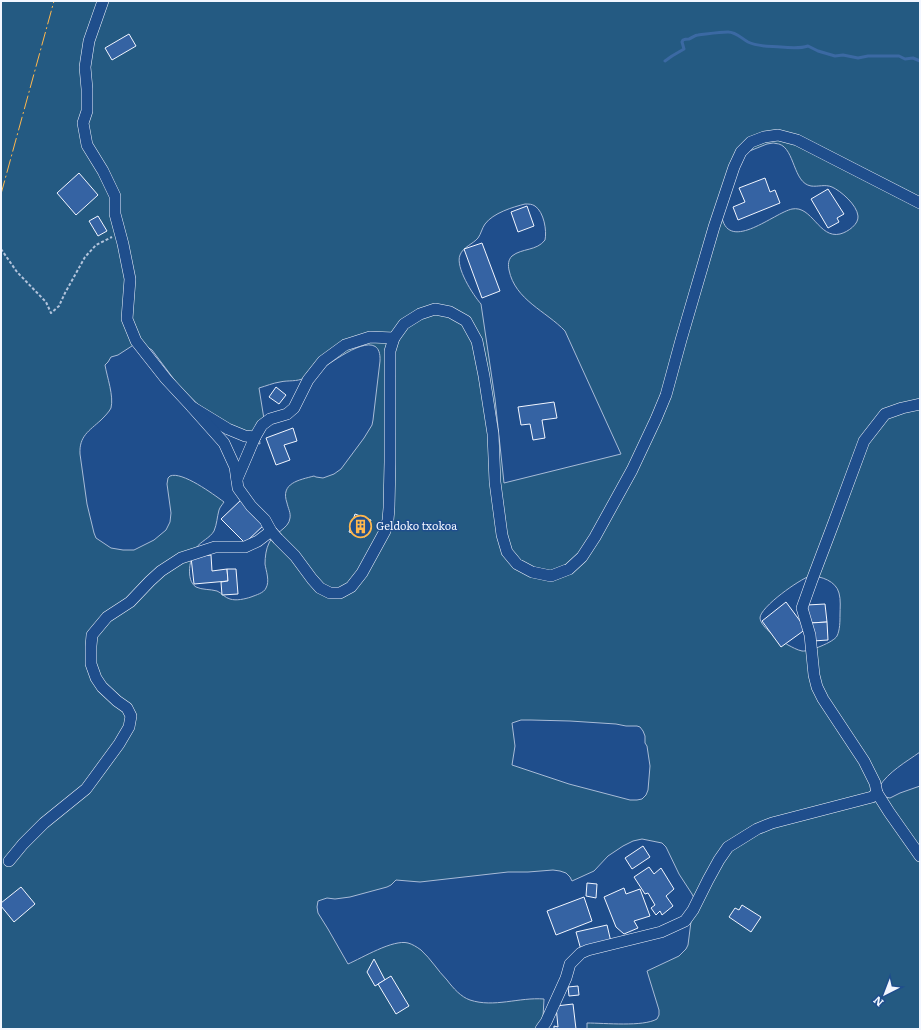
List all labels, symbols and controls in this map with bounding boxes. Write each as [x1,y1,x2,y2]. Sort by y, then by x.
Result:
building icon: Geldoko txokoa [347,513,373,539]
place label: Geldoko txokoa [376,517,457,533]
north arrow [865,974,905,1014]
text: N [869,993,886,1011]

